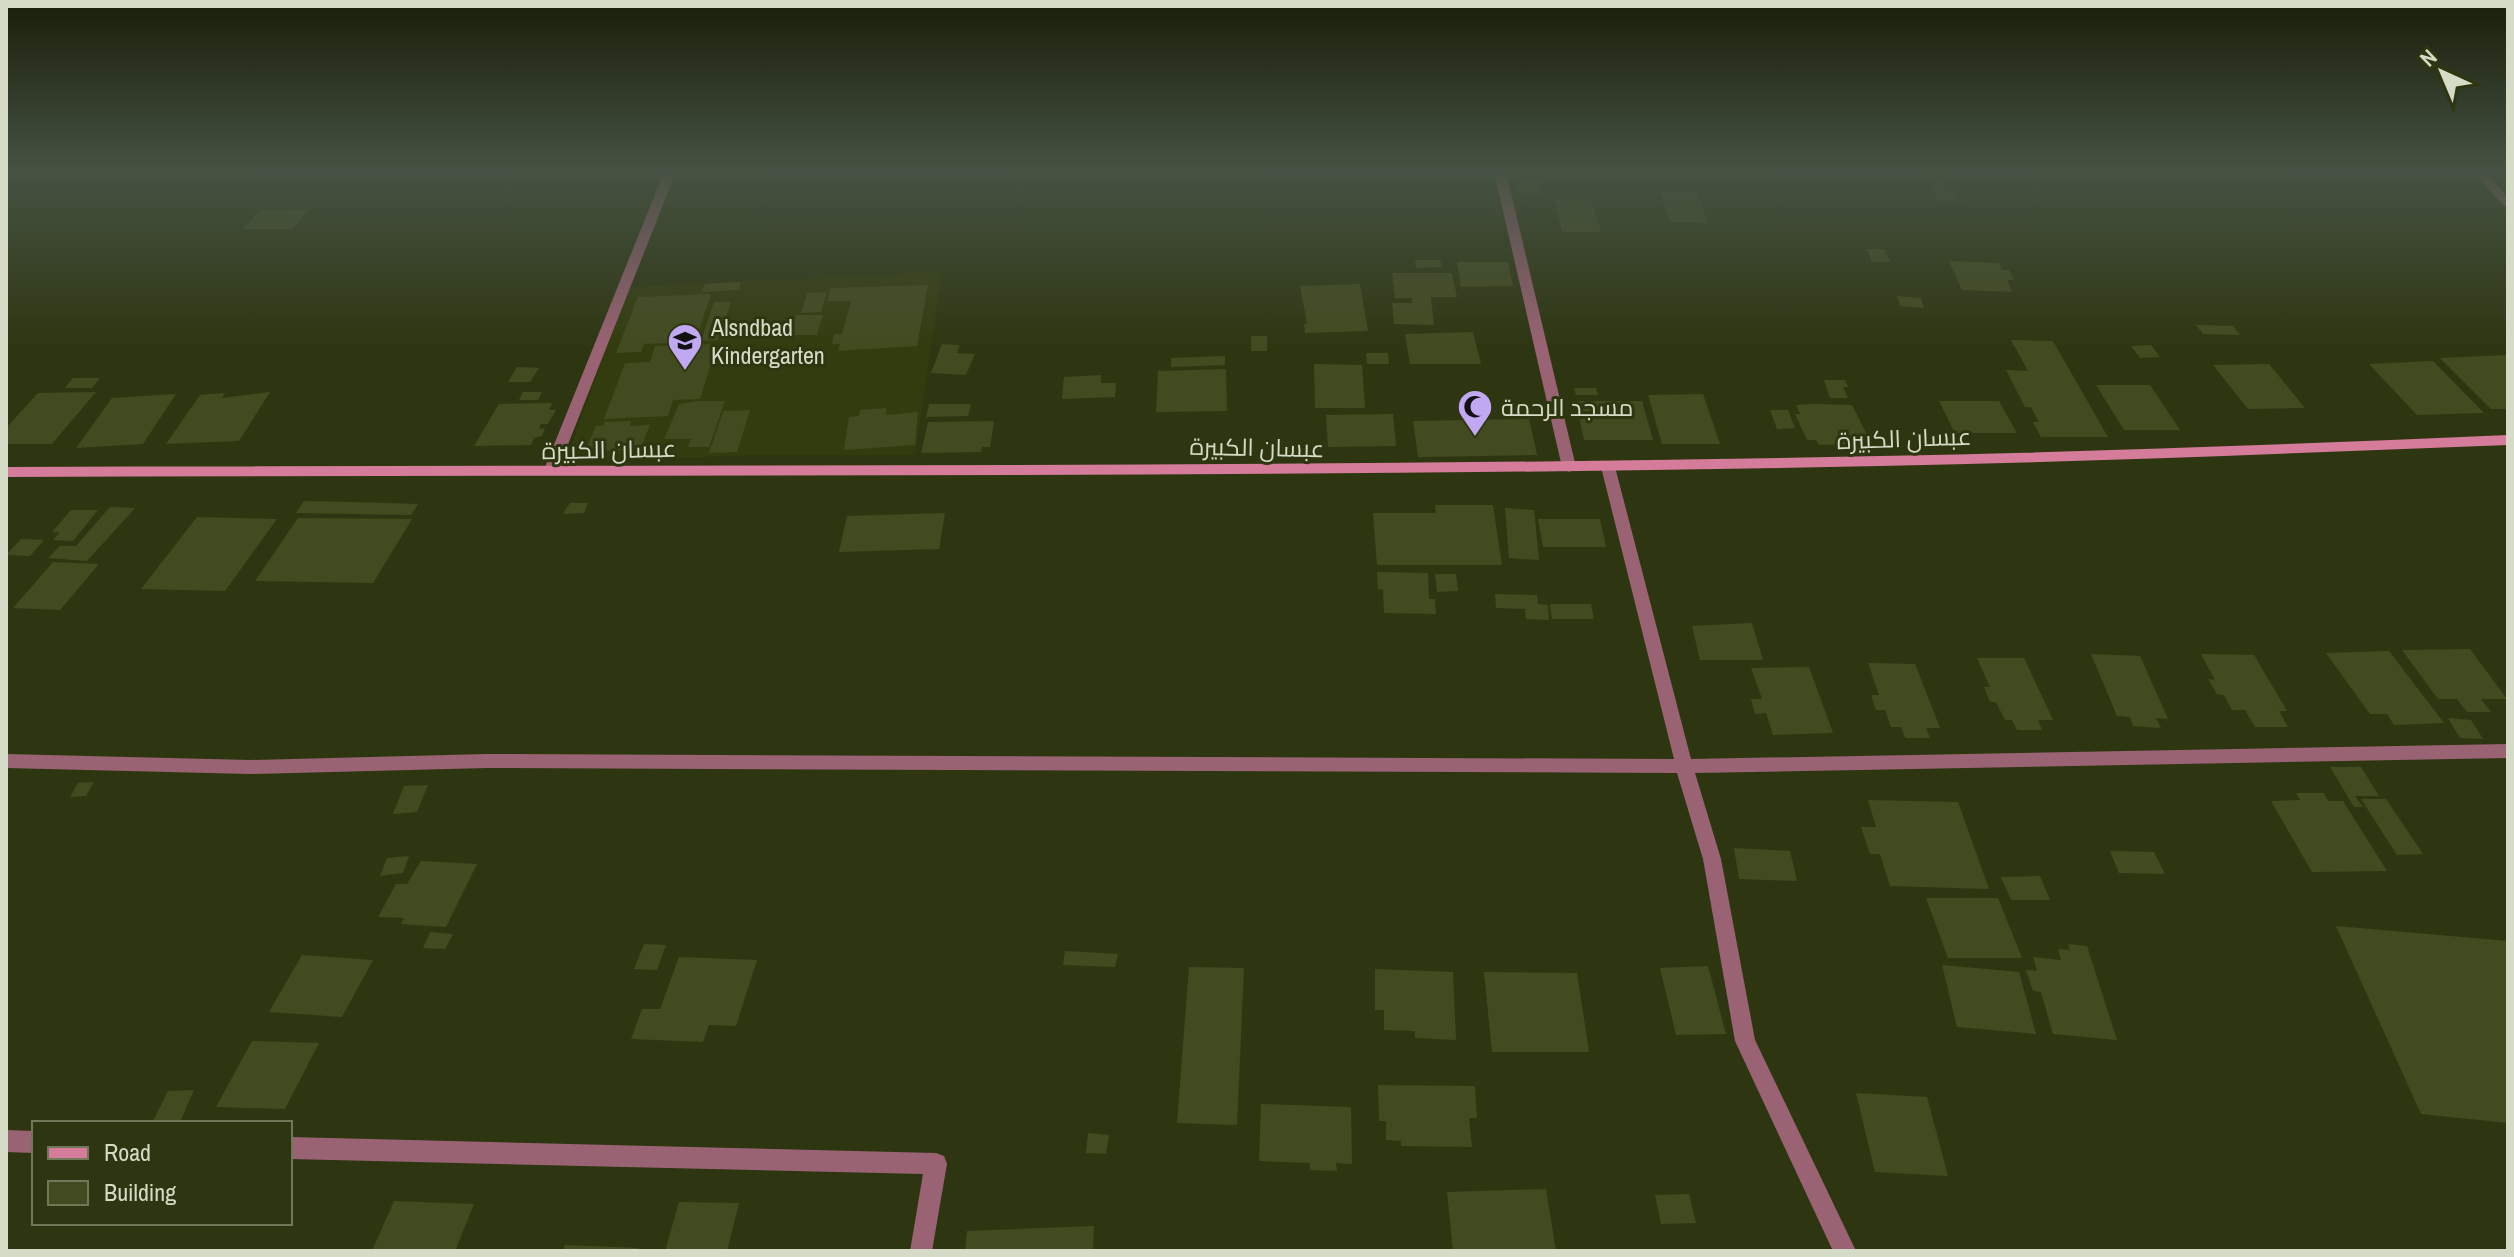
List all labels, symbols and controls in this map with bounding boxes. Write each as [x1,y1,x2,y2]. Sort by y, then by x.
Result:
north arrow [2402,32,2482,112]
text: N [2413,42,2443,73]
place label: Alsndbad Kindergarten [710,311,825,371]
school or university icon: Alsndbad Kindergarten [666,322,704,372]
mosque icon: مسجد الرحمة [1456,388,1494,438]
place label: مسجد الرحمة [1501,391,1633,423]
street label: عبسان الكبيرة [1836,420,1972,456]
street label: عبسان الكبيرة [1189,430,1325,464]
street label: عبسان الكبيرة [541,432,677,466]
legend [32,1121,292,1225]
text: Road [104,1136,151,1168]
text: Building [104,1176,176,1208]

